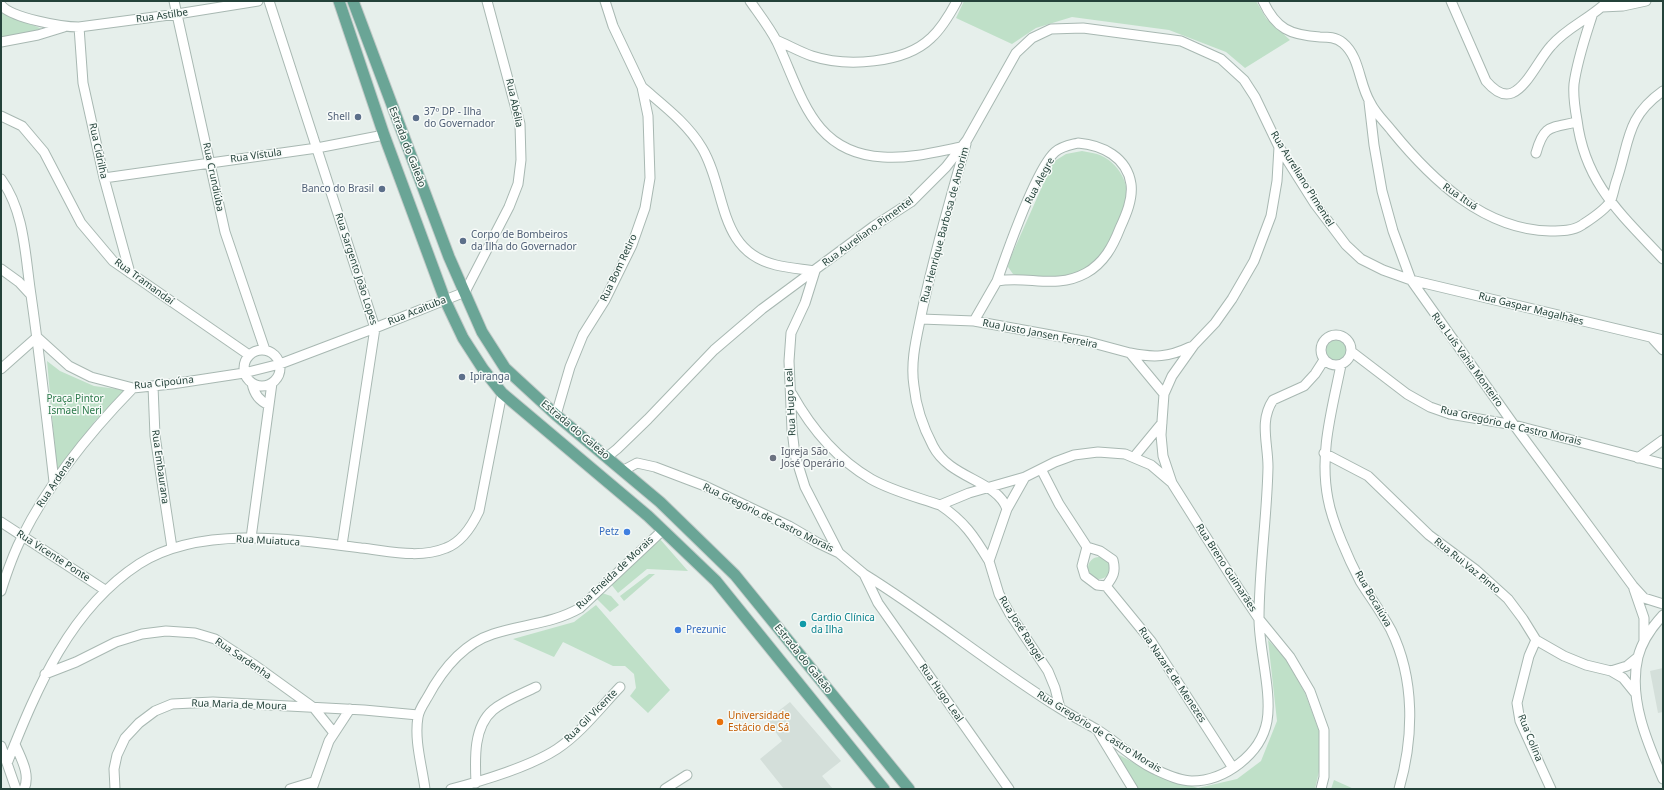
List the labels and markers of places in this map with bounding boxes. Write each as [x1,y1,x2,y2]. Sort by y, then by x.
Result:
place label: 37º DP - Ilha do Governador [424,106,495,130]
place label: Shell [328,111,350,123]
marker: Shell [353,112,363,122]
marker: 37º DP - Ilha do Governador [411,113,421,123]
place label: Banco do Brasil [301,183,374,195]
marker: Banco do Brasil [377,184,387,194]
place label: Corpo de Bombeiros da Ilha do Governador [471,229,577,252]
marker: Corpo de Bombeiros da Ilha do Governador [458,236,468,246]
place label: Ipiranga [470,371,510,383]
marker: Ipiranga [457,372,467,382]
place label: Igreja São José Operário [781,446,845,470]
marker: Igreja São José Operário [768,453,778,463]
place label: Petz [599,526,619,538]
marker: Petz [622,527,632,537]
place label: Cardio Clínica da Ilha [811,612,875,636]
marker: Cardio Clínica da Ilha [798,619,808,629]
place label: Prezunic [686,624,726,636]
marker: Prezunic [673,625,683,635]
place label: Universidade Estácio de Sá [728,710,790,734]
marker: Universidade Estácio de Sá [715,717,725,727]

